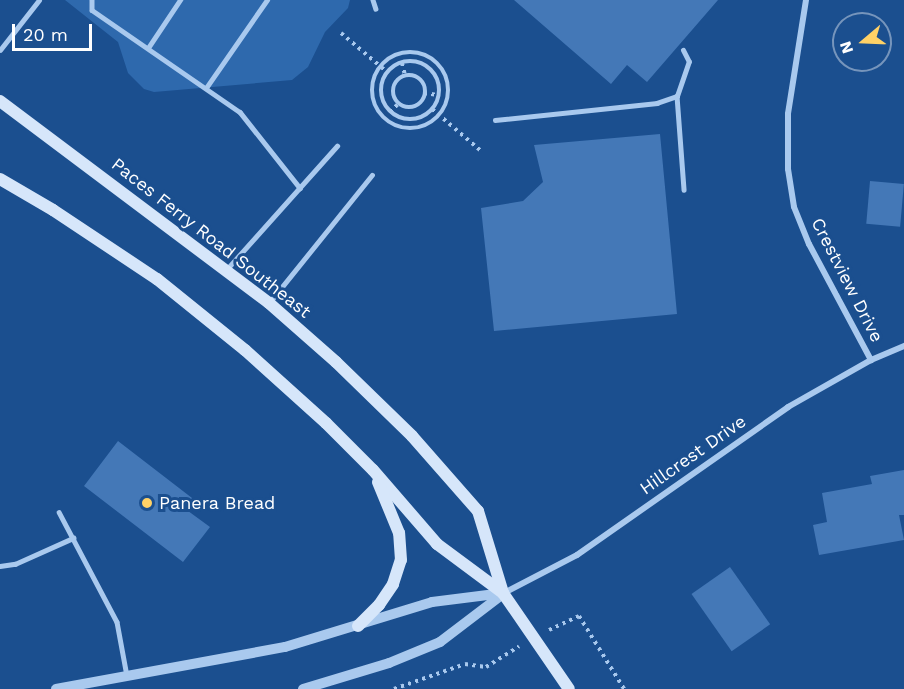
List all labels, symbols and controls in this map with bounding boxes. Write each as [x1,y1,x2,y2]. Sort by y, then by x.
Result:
scale bar [15,12,94,50]
north arrow [832,12,892,72]
text: 20 m [23,24,68,45]
text: N [835,39,857,56]
street label: Paces Ferry Road Southeast [107,153,315,323]
street label: Crestview Drive [806,214,888,346]
street label: Hillcrest Drive [636,410,750,500]
place label: Panera Bread [159,492,276,514]
marker: Panera Bread [140,496,154,510]

